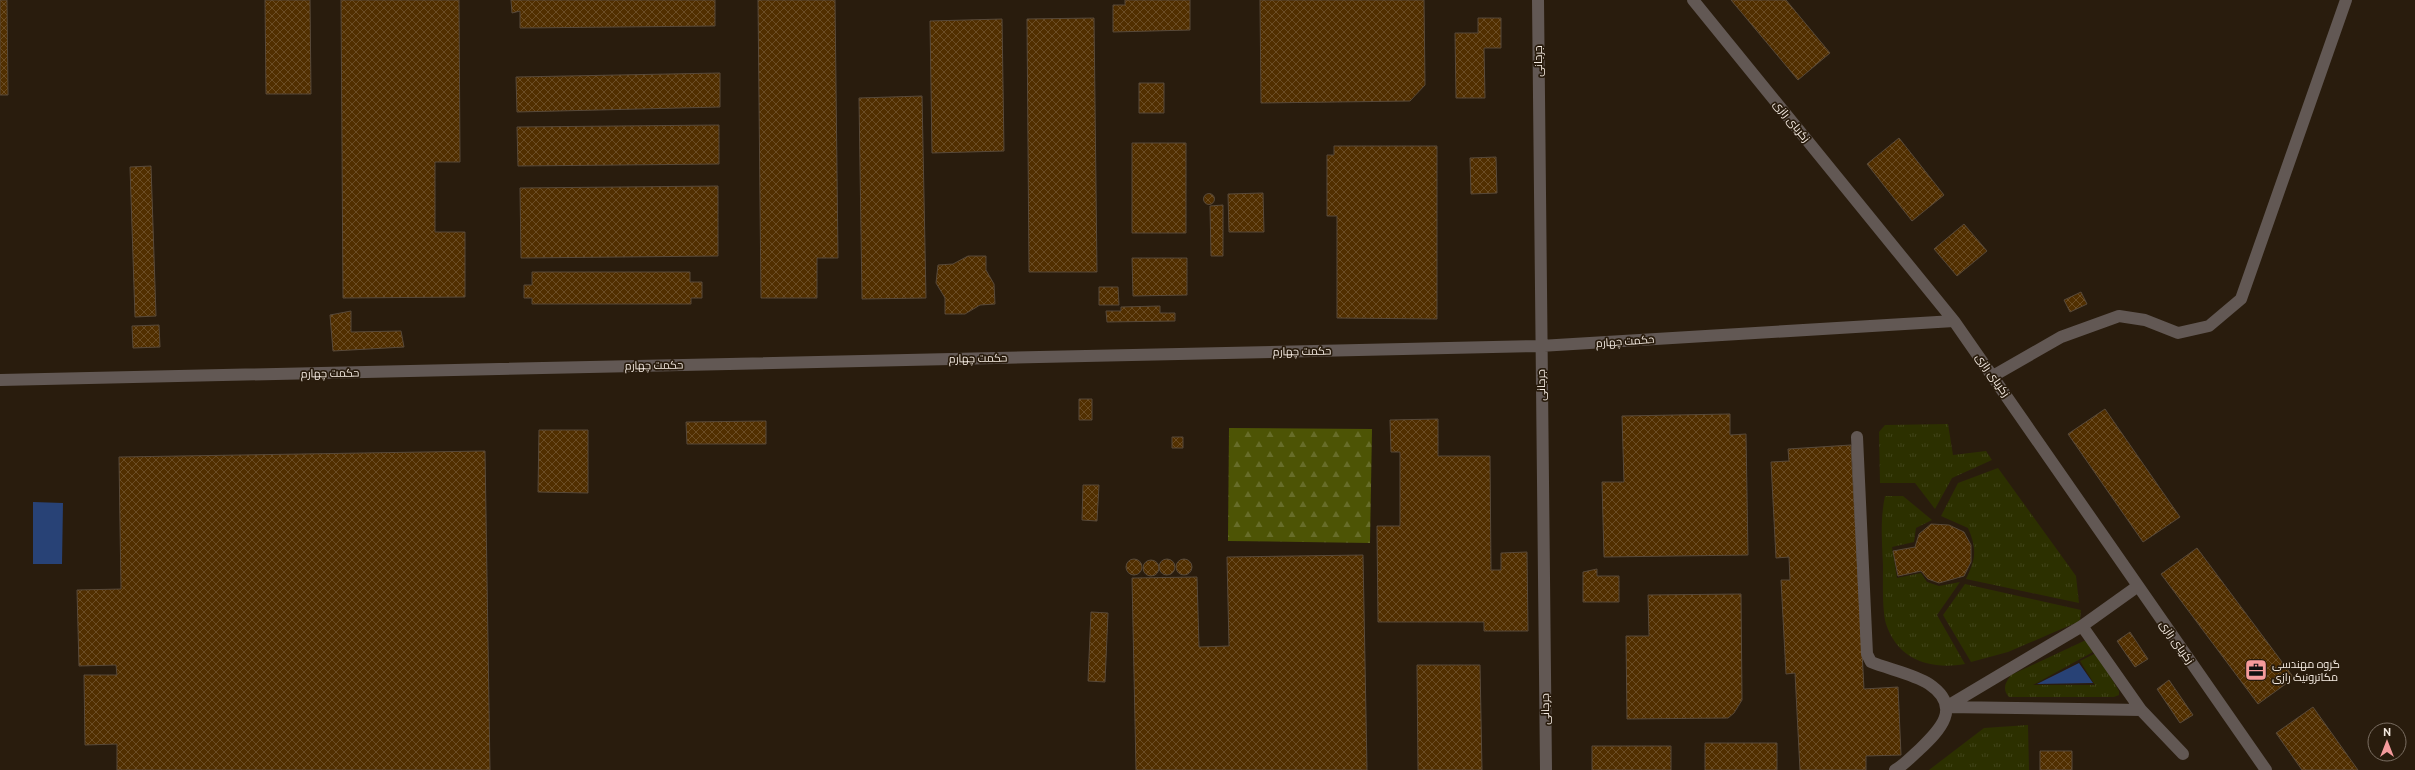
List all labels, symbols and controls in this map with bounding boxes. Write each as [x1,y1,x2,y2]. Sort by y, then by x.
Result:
street label: جرجانی [1532,45,1545,77]
street label: زکریای رازی [1771,98,1813,145]
street label: حکمت چهارم [1595,333,1655,351]
street label: حکمت چهارم [1273,344,1331,360]
street label: حکمت چهارم [949,351,1007,367]
street label: زکریای رازی [1973,351,2012,400]
street label: حکمت چهارم [625,358,683,374]
street label: حکمت چهارم [301,366,359,382]
street label: جرجانی [1535,369,1548,401]
street label: زکریای رازی [2157,618,2196,667]
office icon: گروه مهندسی مکاترونیک رازی [2243,657,2269,683]
place label: گروه مهندسی مکاترونیک رازی [2272,658,2340,684]
street label: جرجانی [1539,693,1552,725]
north arrow [2367,722,2407,762]
text: N [2383,726,2391,738]

